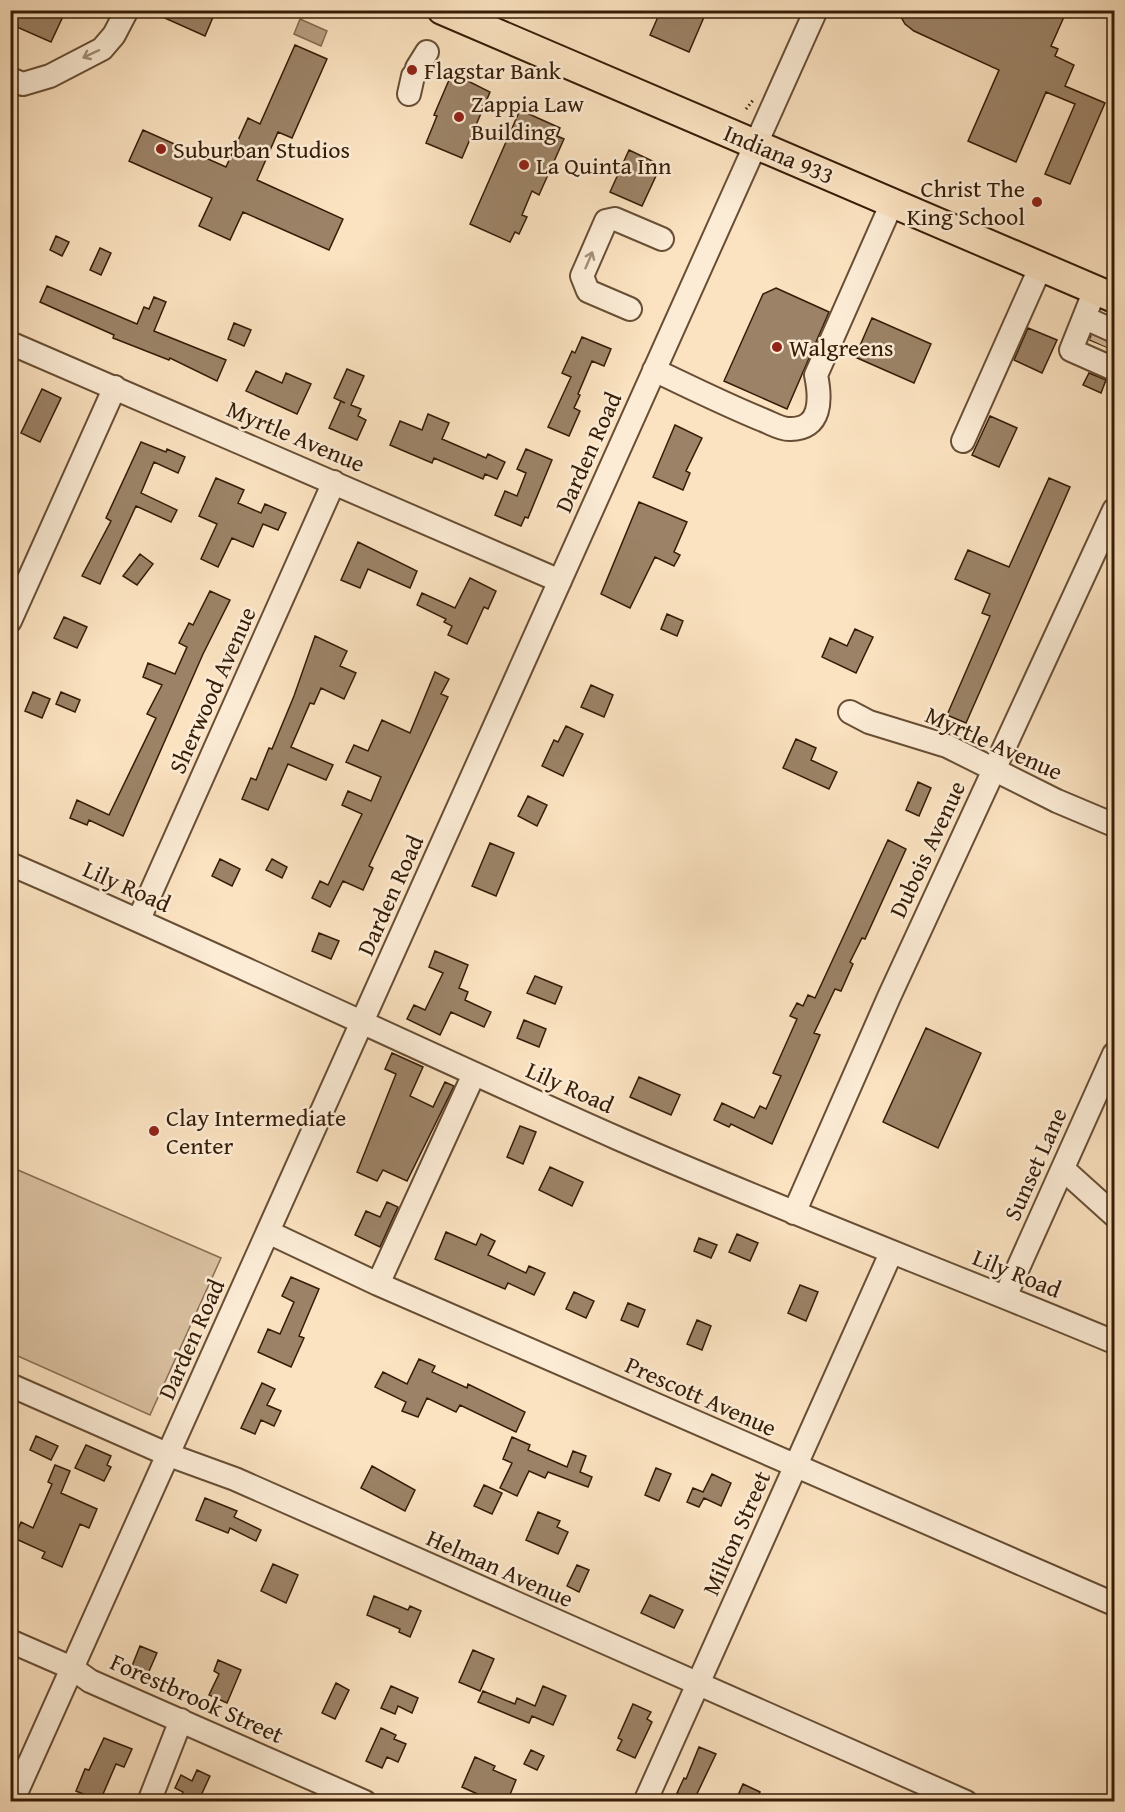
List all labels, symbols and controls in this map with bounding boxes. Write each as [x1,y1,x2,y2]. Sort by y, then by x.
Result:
one-way arrow [82,49,100,61]
place label: Flagstar Bank [424,53,562,88]
marker: Flagstar Bank [405,63,419,77]
place label: Zappia Law Building [471,86,584,149]
marker: Zappia Law Building [452,110,466,124]
street label: Indiana 933 [719,115,839,193]
place label: Suburban Studios [173,132,350,167]
marker: Suburban Studios [154,142,168,156]
place label: La Quinta Inn [536,148,672,183]
marker: La Quinta Inn [517,158,531,172]
place label: Christ The King School [907,171,1025,234]
marker: Christ The King School [1030,195,1044,209]
one-way arrow [585,251,596,269]
place label: Walgreens [789,330,894,365]
marker: Walgreens [770,340,784,354]
street label: Darden Road [546,386,630,518]
street label: Myrtle Avenue [221,391,371,481]
street label: Sherwood Avenue [160,601,264,779]
street label: Myrtle Avenue [920,697,1068,789]
street label: Dubois Avenue [880,775,974,923]
street label: Darden Road [348,829,432,961]
street label: Lily Road [78,851,177,921]
street label: Lily Road [521,1052,620,1122]
place label: Clay Intermediate Center [166,1100,346,1163]
street label: Sunset Lane [995,1102,1075,1226]
marker: Clay Intermediate Center [147,1124,161,1138]
street label: Lily Road [968,1239,1067,1307]
street label: Darden Road [149,1273,233,1405]
street label: Prescott Avenue [620,1347,782,1445]
street label: Milton Street [693,1464,779,1601]
street label: Helman Avenue [421,1520,579,1616]
street label: Forestbrook Street [105,1644,290,1752]

